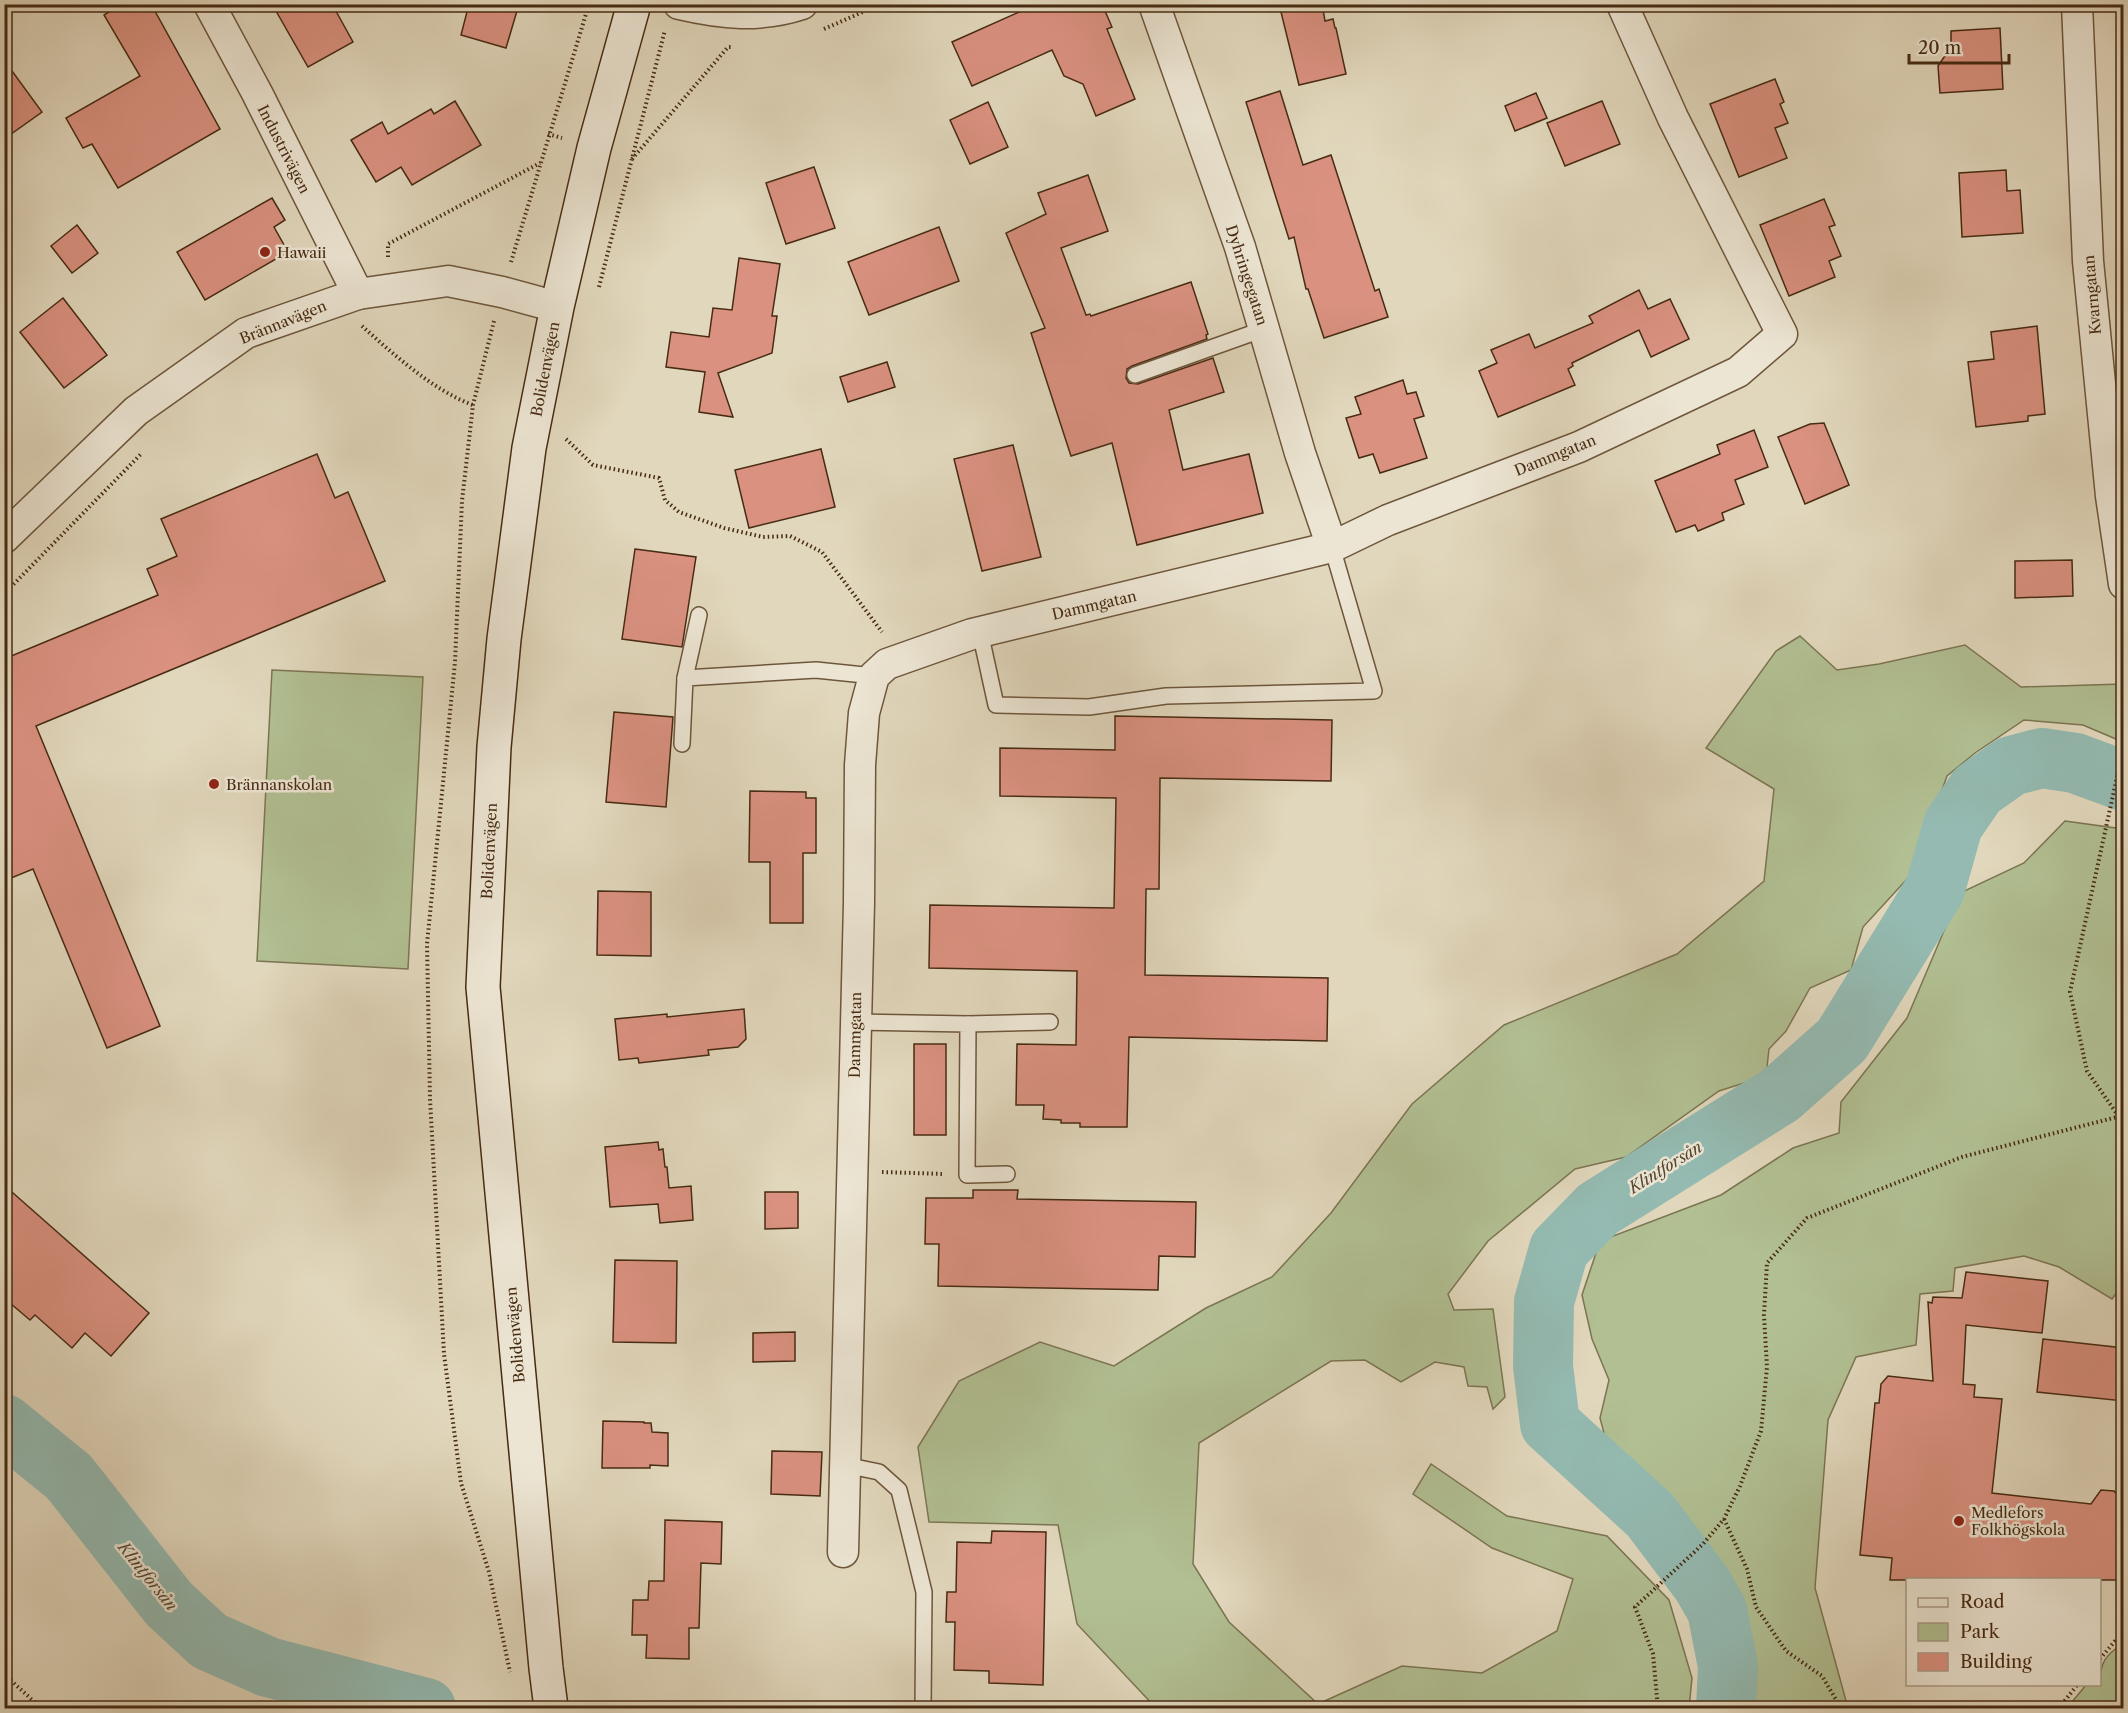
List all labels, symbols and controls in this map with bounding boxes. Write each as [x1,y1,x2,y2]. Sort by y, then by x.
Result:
scale bar [1909,27,2010,65]
text: 20 m [1918,37,1962,59]
street label: Industrivägen [253,101,315,197]
street label: Dyhringegatan [1222,222,1272,328]
place label: Hawaii [277,243,327,262]
marker: Hawaii [258,245,272,259]
street label: Kvarngatan [2079,254,2105,336]
street label: Brännavägen [237,296,330,348]
street label: Bolidenvägen [526,319,564,418]
street label: Dammgatan [1511,430,1599,480]
street label: Dammgatan [1050,586,1139,624]
place label: Brännanskolan [226,775,333,794]
marker: Brännanskolan [207,777,221,791]
street label: Bolidenvägen [477,802,501,900]
street label: Dammgatan [845,991,865,1078]
water label: Klintforsån [1623,1137,1706,1199]
street label: Bolidenvägen [501,1286,529,1384]
place label: Medlefors Folkhögskola [1971,1503,2065,1539]
marker: Medlefors Folkhögskola [1952,1514,1966,1528]
water label: Klintforsån [113,1536,182,1615]
legend [1906,1578,2101,1686]
text: Road [1960,1591,2005,1613]
text: Park [1960,1621,2001,1643]
text: Building [1960,1651,2032,1673]

